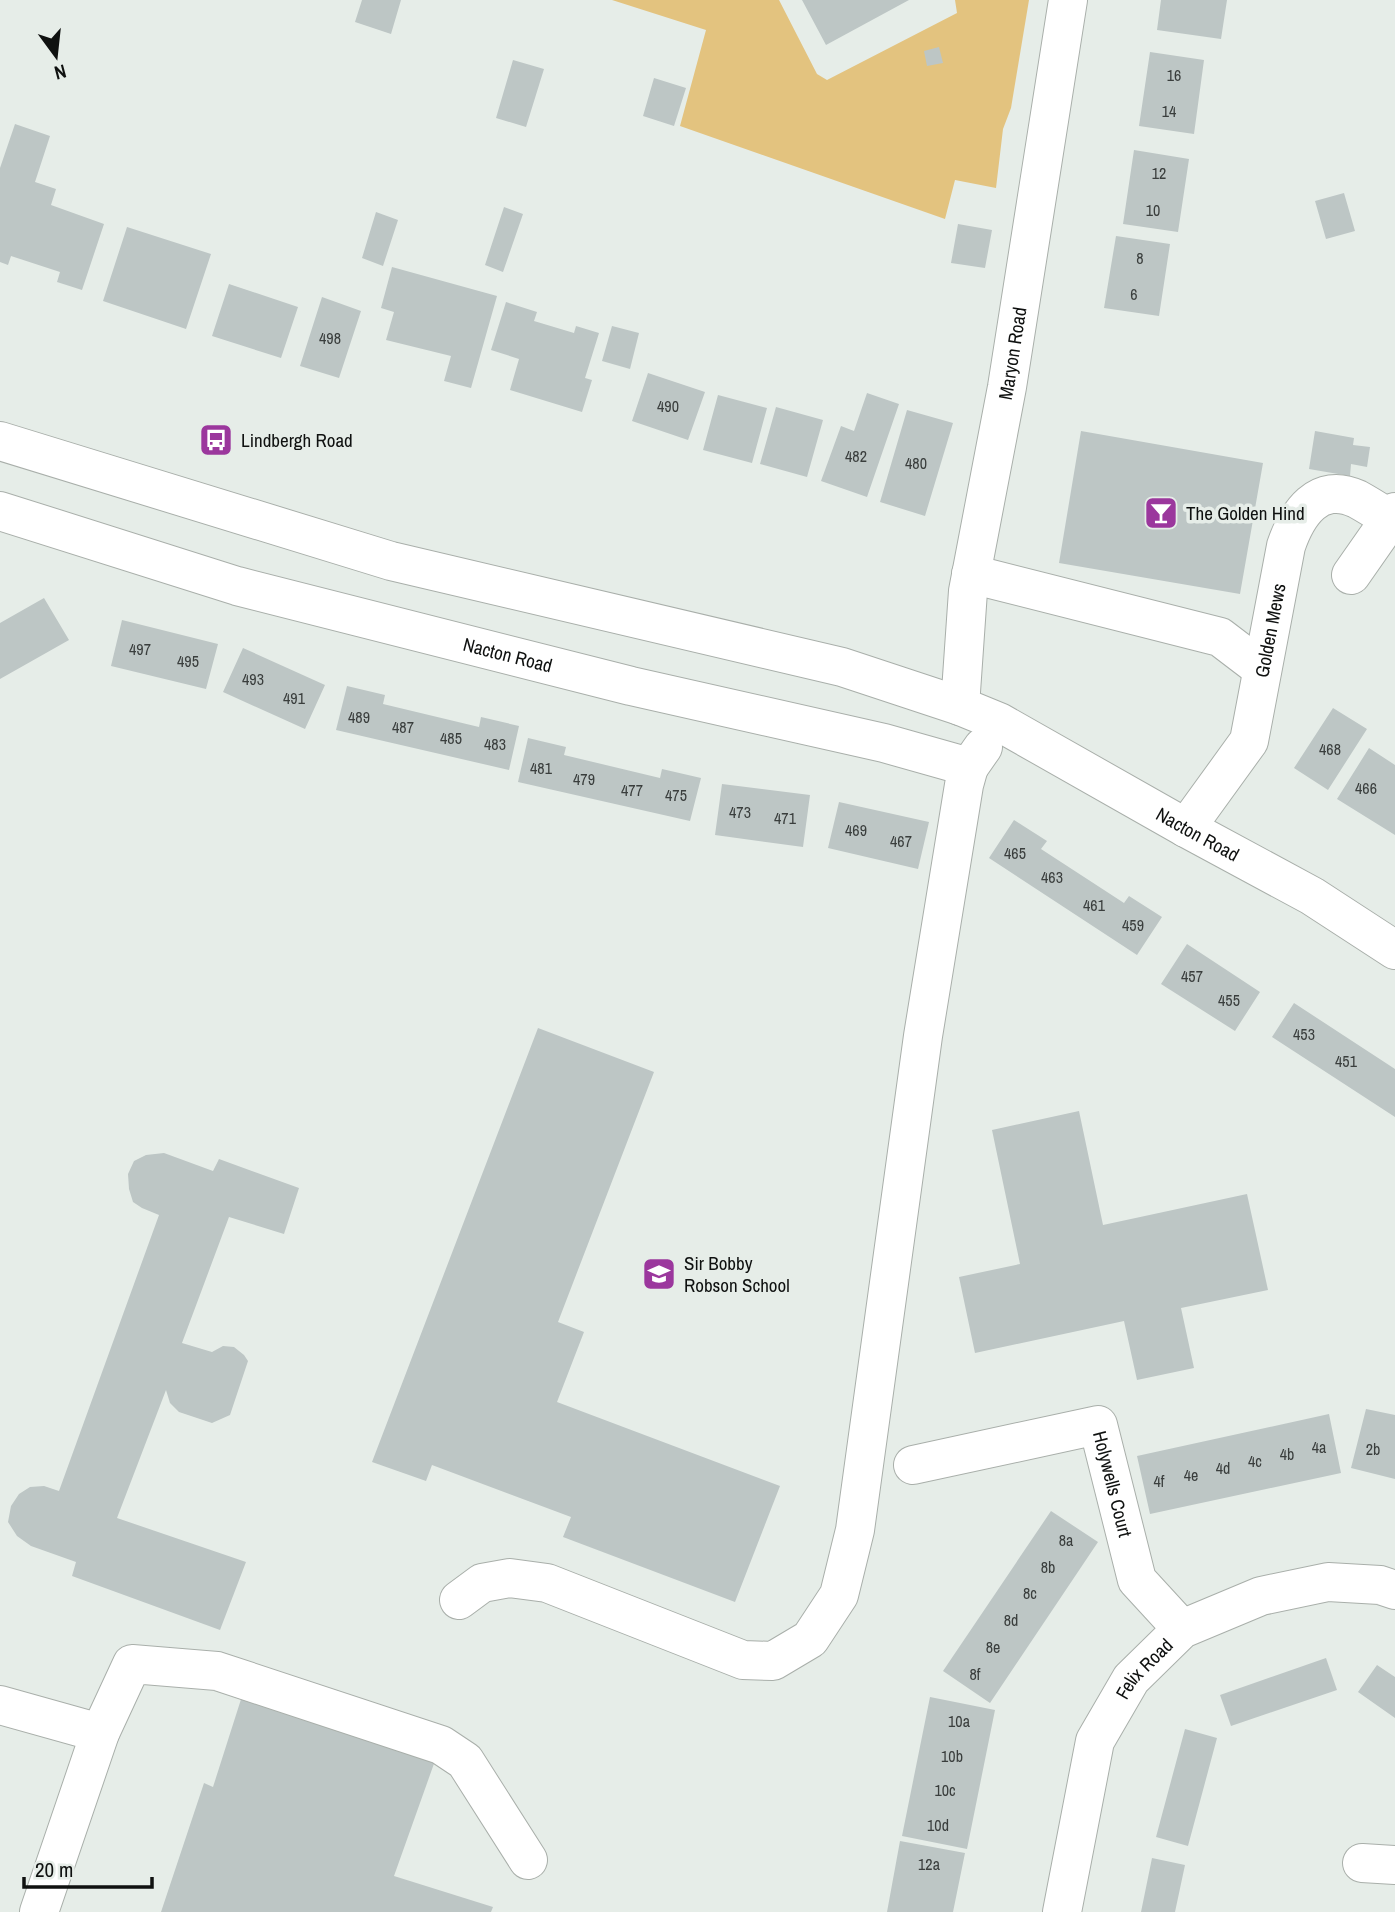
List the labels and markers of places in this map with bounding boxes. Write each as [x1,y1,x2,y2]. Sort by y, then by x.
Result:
bus stop icon: Lindbergh Road [197,421,235,459]
place label: Lindbergh Road [241,427,353,453]
bar icon: The Golden Hind [1142,494,1180,532]
place label: The Golden Hind [1186,500,1305,526]
place label: Sir Bobby Robson School [684,1250,790,1298]
school or university icon: Sir Bobby Robson School [640,1255,678,1293]

